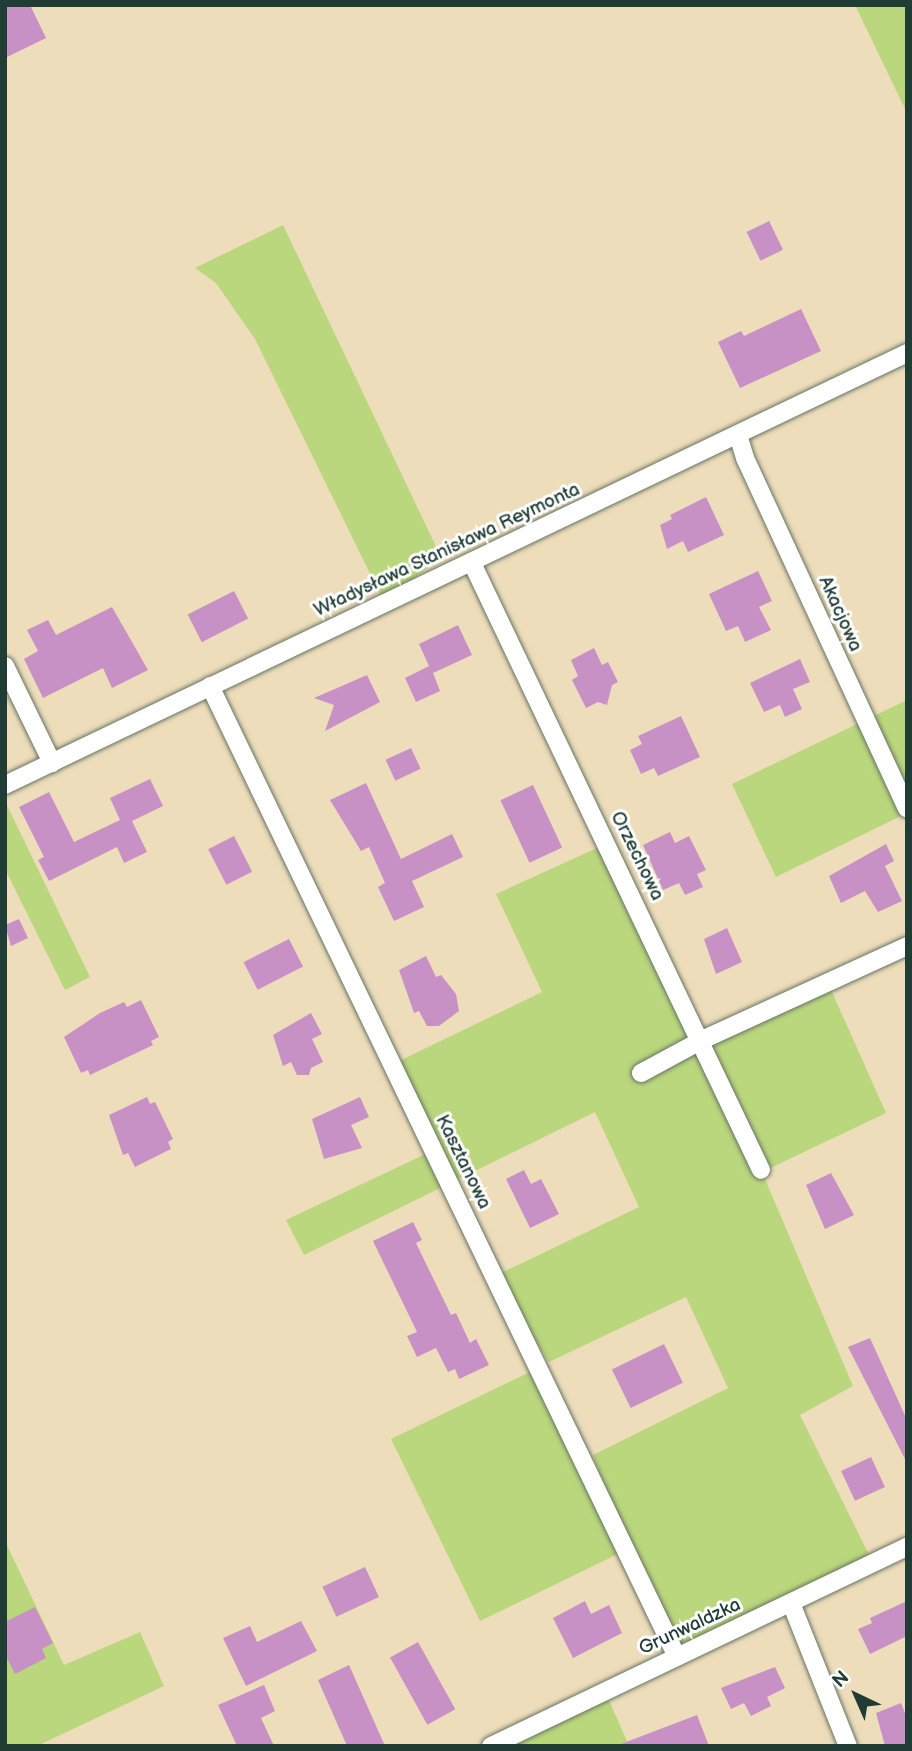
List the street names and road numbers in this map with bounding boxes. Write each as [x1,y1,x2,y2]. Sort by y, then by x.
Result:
street label: Władysława Stanisława Reymonta [310,478,584,622]
street label: Akacjowa [813,573,867,655]
street label: Orzechowa [606,808,668,904]
street label: Kasztanowa [430,1111,496,1213]
street label: Grunwaldzka [636,1594,744,1660]

